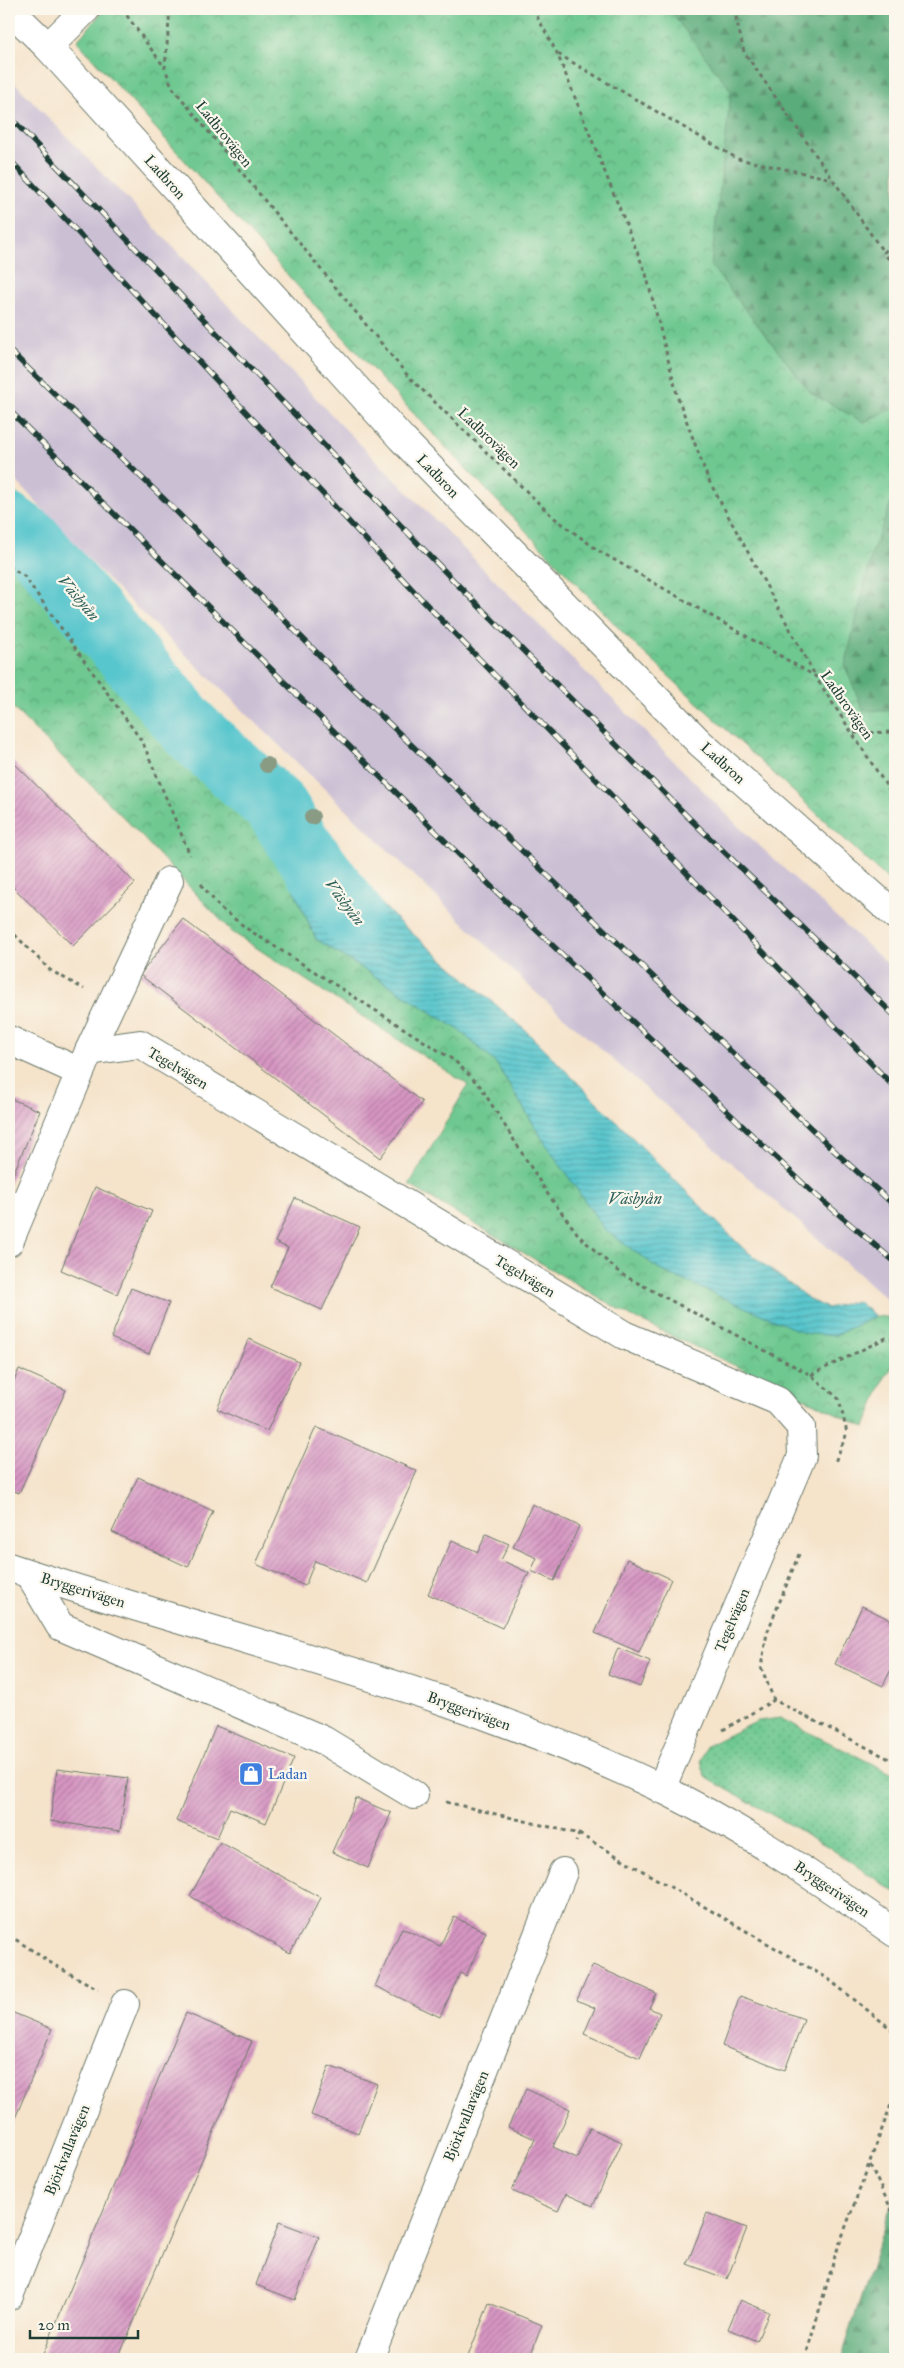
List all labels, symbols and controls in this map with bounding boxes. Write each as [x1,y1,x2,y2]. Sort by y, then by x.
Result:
street label: Ladbrovägen [192,97,256,171]
street label: Ladbron [140,151,190,203]
street label: Ladbrovägen [454,404,524,472]
street label: Ladbron [413,451,463,501]
water label: Väsbyån [55,571,104,625]
street label: Ladbrovägen [817,667,877,743]
street label: Ladbron [697,738,749,788]
water label: Väsbyån [321,875,369,930]
street label: Tegelvägen [145,1043,211,1093]
water label: Väsbyån [608,1189,662,1208]
street label: Tegelvägen [492,1251,558,1301]
street label: Bryggerivägen [39,1569,127,1611]
street label: Tegelvägen [711,1586,753,1654]
street label: Bryggerivägen [425,1688,513,1734]
shop icon: Ladan [238,1761,264,1787]
place label: Ladan [268,1765,307,1783]
street label: Bryggerivägen [791,1857,873,1921]
street label: Björkvallavägen [440,2068,492,2164]
street label: Björkvallavägen [41,2102,93,2198]
scale bar [30,2308,138,2340]
text: 20 m [38,2316,70,2334]

